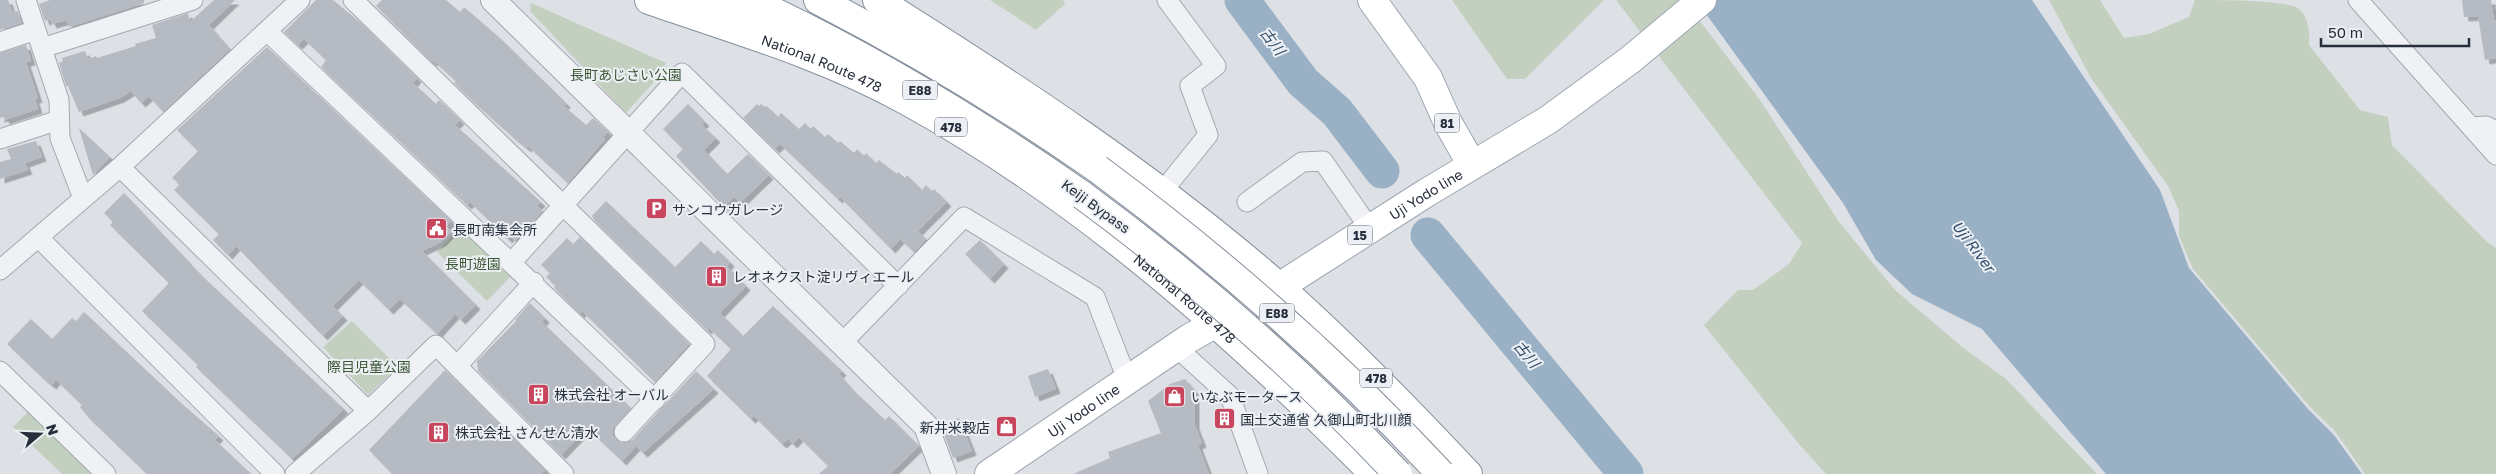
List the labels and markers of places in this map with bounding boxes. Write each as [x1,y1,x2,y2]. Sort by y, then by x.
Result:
parking icon: サンコウガレージ [644,197,668,221]
place label: サンコウガレージ [672,201,783,218]
public building icon: 長町南集会所 [425,217,449,241]
place label: 長町南集会所 [453,221,537,238]
building icon: レオネクスト淀リヴィエール [705,264,729,288]
place label: レオネクスト淀リヴィエール [733,268,915,285]
building icon: 株式会社 オーバル [526,382,550,406]
shop icon: いなぶモータース [1163,384,1187,408]
place label: 株式会社 オーバル [554,386,669,403]
place label: いなぶモータース [1191,388,1302,405]
building icon: 国土交通省 久御山町北川顔 [1212,407,1236,431]
place label: 国土交通省 久御山町北川顔 [1240,411,1412,428]
shop icon: 新井米穀店 [994,415,1018,439]
place label: 新井米穀店 [920,419,990,436]
building icon: 株式会社 さんせん清水 [427,420,451,444]
place label: 株式会社 さんせん清水 [455,424,599,441]

